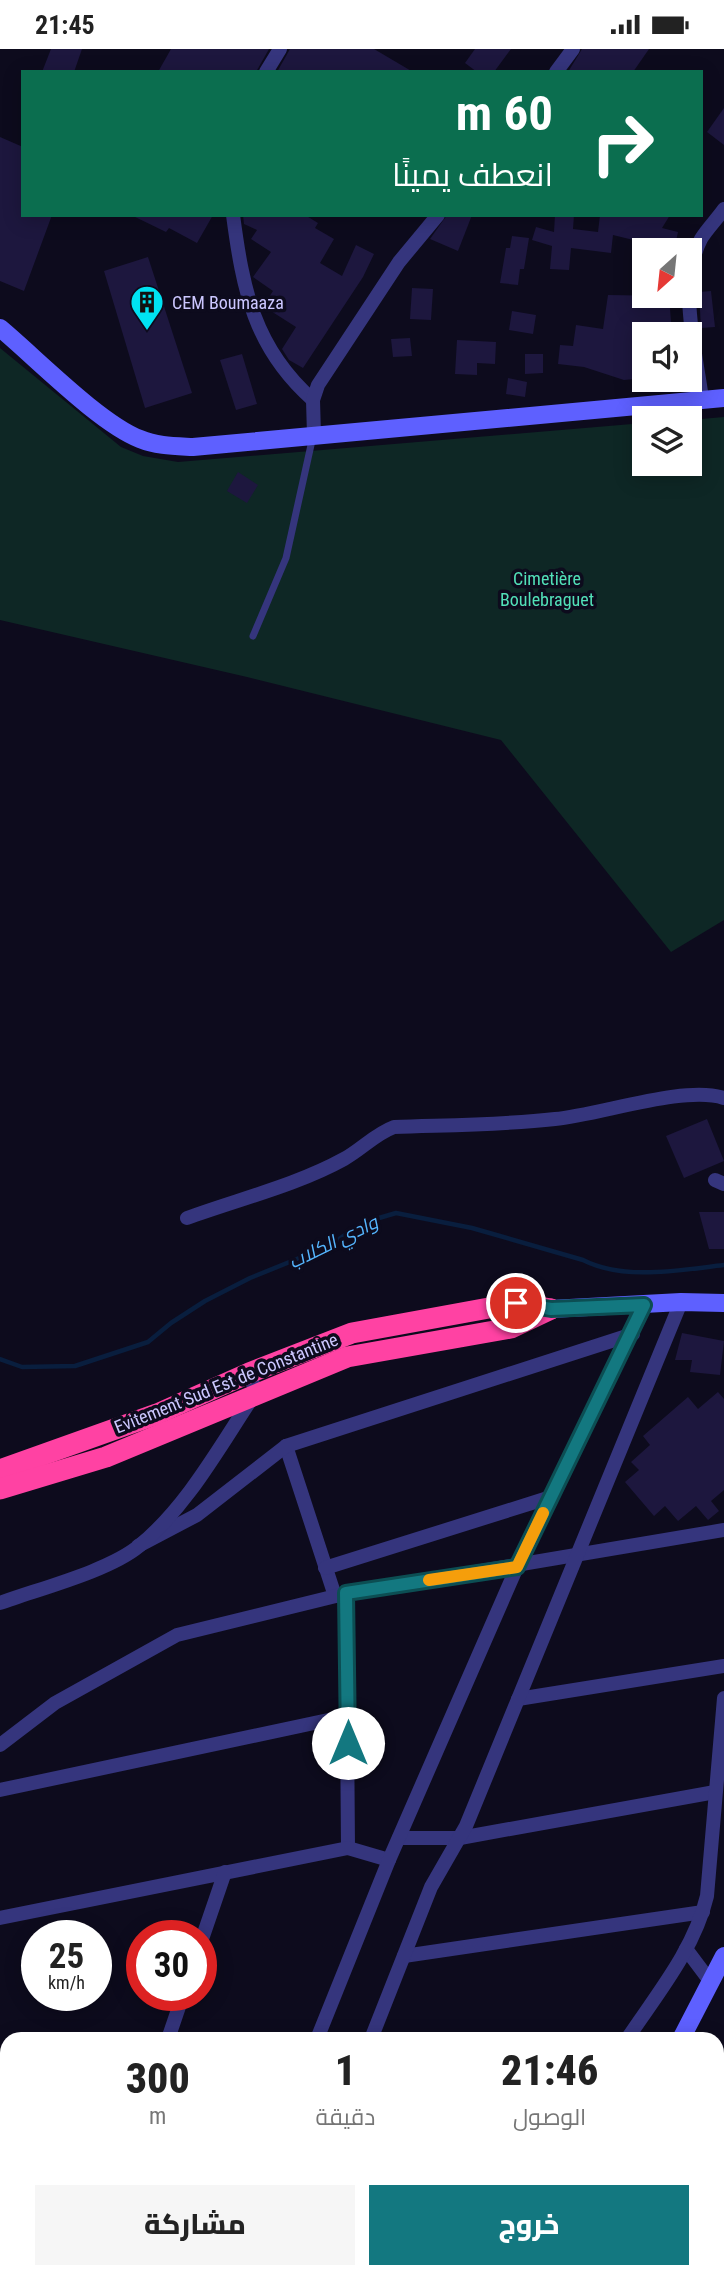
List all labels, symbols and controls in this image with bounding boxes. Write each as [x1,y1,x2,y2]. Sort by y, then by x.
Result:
text: 21:45 [35,10,95,40]
text: 60 m [456,85,553,142]
icon: right [577,98,668,189]
text: انعطف يمينًا [392,156,553,194]
north arrow [632,238,702,308]
map controls [632,238,702,476]
building icon: CEM Boumaaza [128,283,166,332]
place label: CEM Boumaaza [172,292,284,313]
button: sound [632,322,702,392]
button: layers [632,406,702,476]
park label: Cimetière Boulebraguet [500,568,594,610]
water label: وادي الكلاب [285,1210,385,1277]
pin [486,1273,546,1333]
icon: arrive [497,1284,535,1322]
street label: Evitement Sud Est de Constantine [111,1328,341,1438]
position arrow [311,1706,385,1780]
speed limit sign: 30 [126,1920,217,2011]
text: 25 [49,1936,84,1977]
text: km/h [48,1972,85,1993]
text: 1 [335,2046,356,2095]
text: 21:46 [501,2046,598,2095]
text: 300 [126,2054,190,2103]
text: m [149,2103,166,2130]
text: دقيقة [315,2104,375,2131]
text: الوصول [513,2104,586,2131]
button: مشاركة [35,2185,355,2265]
button: خروج [369,2185,689,2265]

